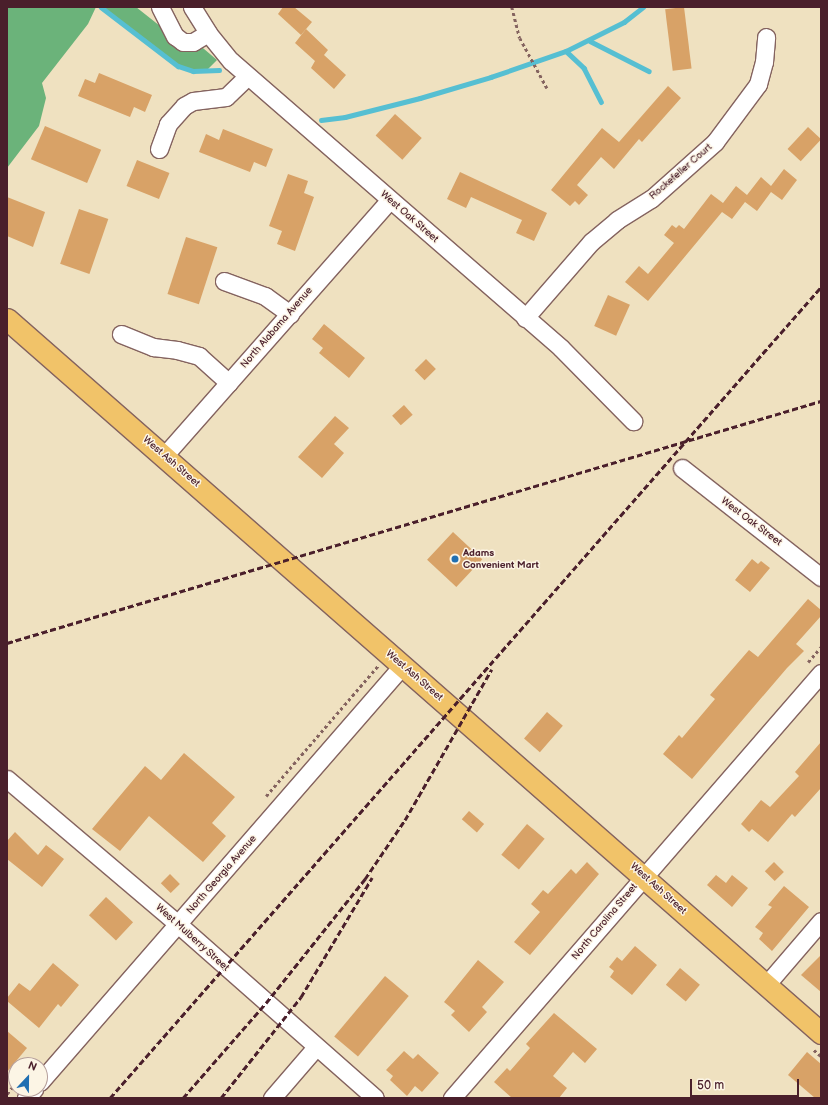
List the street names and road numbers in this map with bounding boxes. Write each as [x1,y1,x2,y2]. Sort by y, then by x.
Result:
street label: Rockefeller Court [647,142,715,202]
street label: West Oak Street [377,188,441,246]
street label: North Alabama Avenue [238,285,316,371]
street label: West Ash Street [140,434,202,490]
street label: West Oak Street [718,495,784,549]
street label: West Ash Street [383,648,445,704]
street label: North Georgia Avenue [184,833,260,917]
street label: West Ash Street [627,861,689,917]
street label: North Carolina Street [570,881,640,963]
street label: West Mulberry Street [152,902,232,974]

